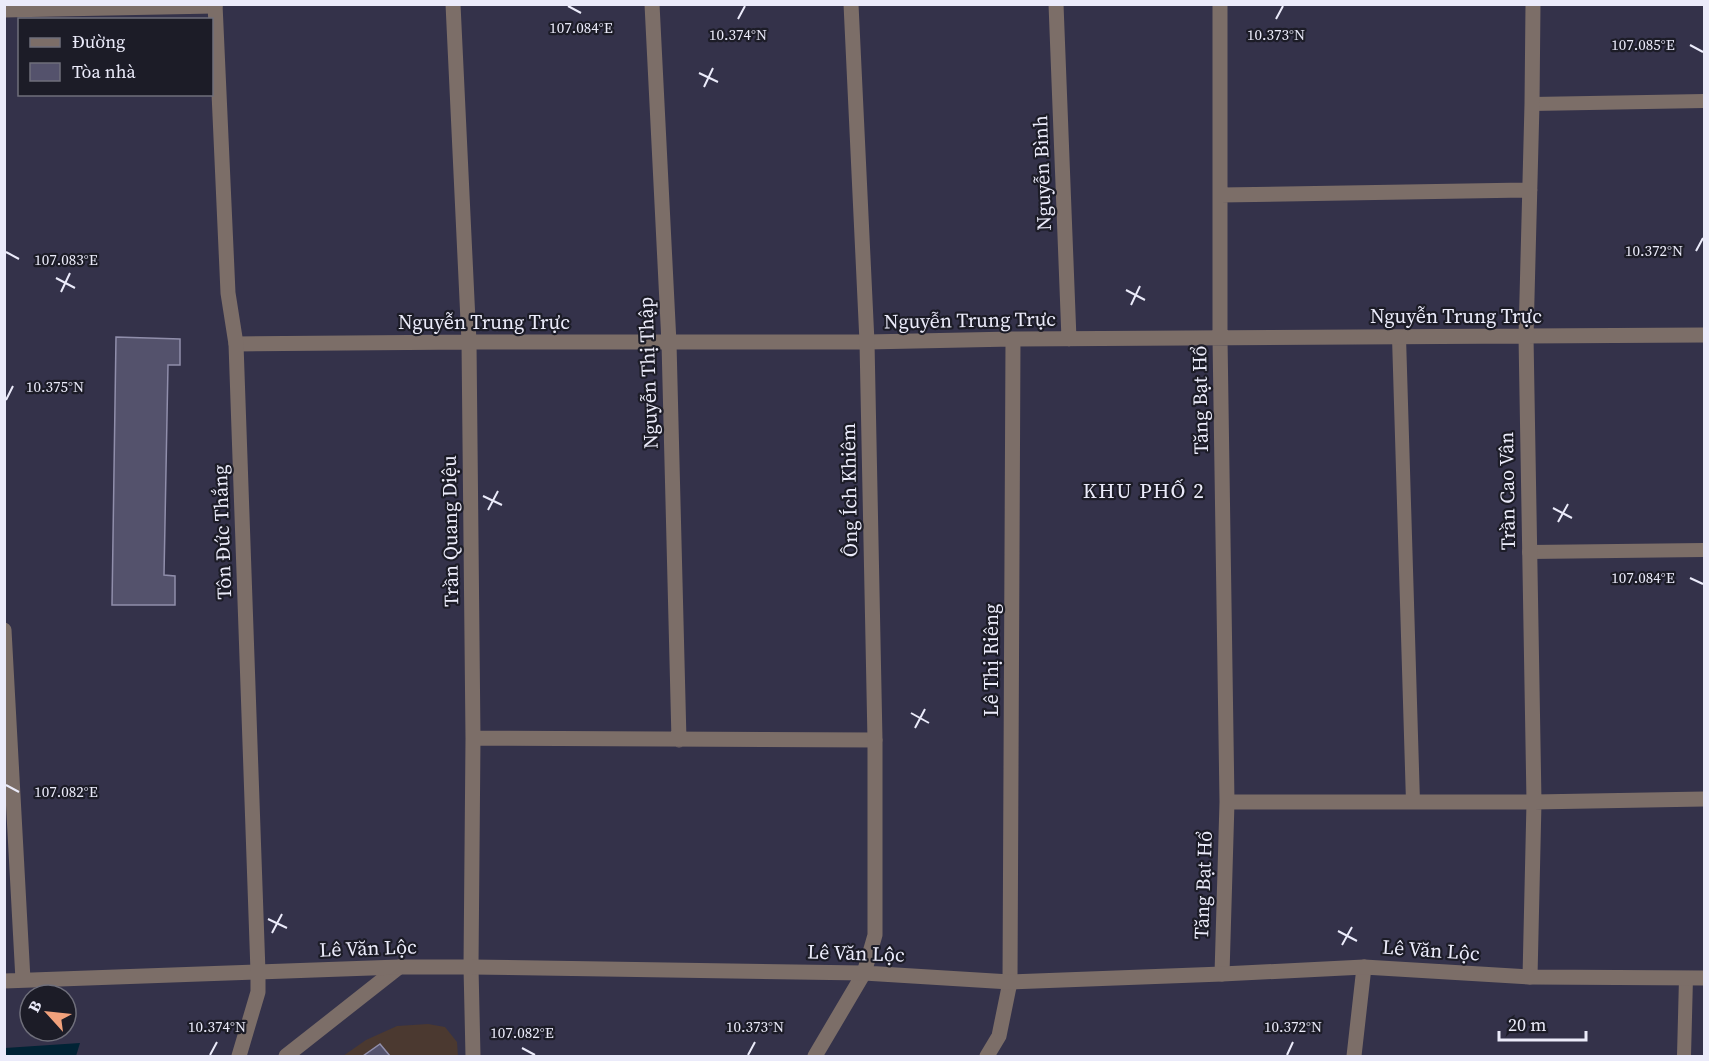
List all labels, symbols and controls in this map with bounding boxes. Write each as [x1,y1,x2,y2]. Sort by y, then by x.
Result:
text: 107.084°E [549,17,613,38]
legend [18,18,213,96]
text: 10.374°N [709,24,767,45]
text: 10.373°N [1247,24,1305,45]
text: Đường [72,29,125,54]
text: 107.085°E [1611,34,1675,55]
text: Tòa nhà [72,59,137,84]
street label: Nguyễn Bình [1026,115,1058,231]
text: 10.372°N [1625,240,1683,261]
text: 107.083°E [34,249,98,270]
street label: Nguyễn Thị Thập [631,296,665,450]
street label: Nguyễn Trung Trực [1370,302,1542,330]
street label: Nguyễn Trung Trực [884,304,1056,335]
street label: Nguyễn Trung Trực [398,308,570,336]
street label: Tăng Bạt Hổ [1185,345,1215,455]
text: 10.375°N [26,376,84,397]
street label: Ông Ích Khiêm [834,423,864,557]
street label: Trần Cao Vân [1492,432,1522,550]
street label: Trần Quang Diệu [435,455,465,607]
street label: Tôn Đức Thắng [206,464,238,600]
district label: KHU PHỐ 2 [1083,476,1205,505]
text: 107.084°E [1611,567,1675,588]
street label: Lê Thị Riêng [977,604,1005,716]
text: 107.082°E [34,781,98,802]
street label: Tăng Bạt Hổ [1187,830,1219,940]
street label: Lê Văn Lộc [319,932,417,964]
street label: Lê Văn Lộc [1381,933,1481,967]
street label: Lê Văn Lộc [807,937,905,969]
north arrow [18,983,78,1043]
text: B [22,996,47,1016]
scale bar [1499,1004,1586,1042]
text: 20 m [1508,1012,1546,1037]
text: 10.374°N [188,1016,246,1037]
text: 10.373°N [726,1016,784,1037]
text: 10.372°N [1264,1016,1322,1037]
text: 107.082°E [490,1022,554,1043]

